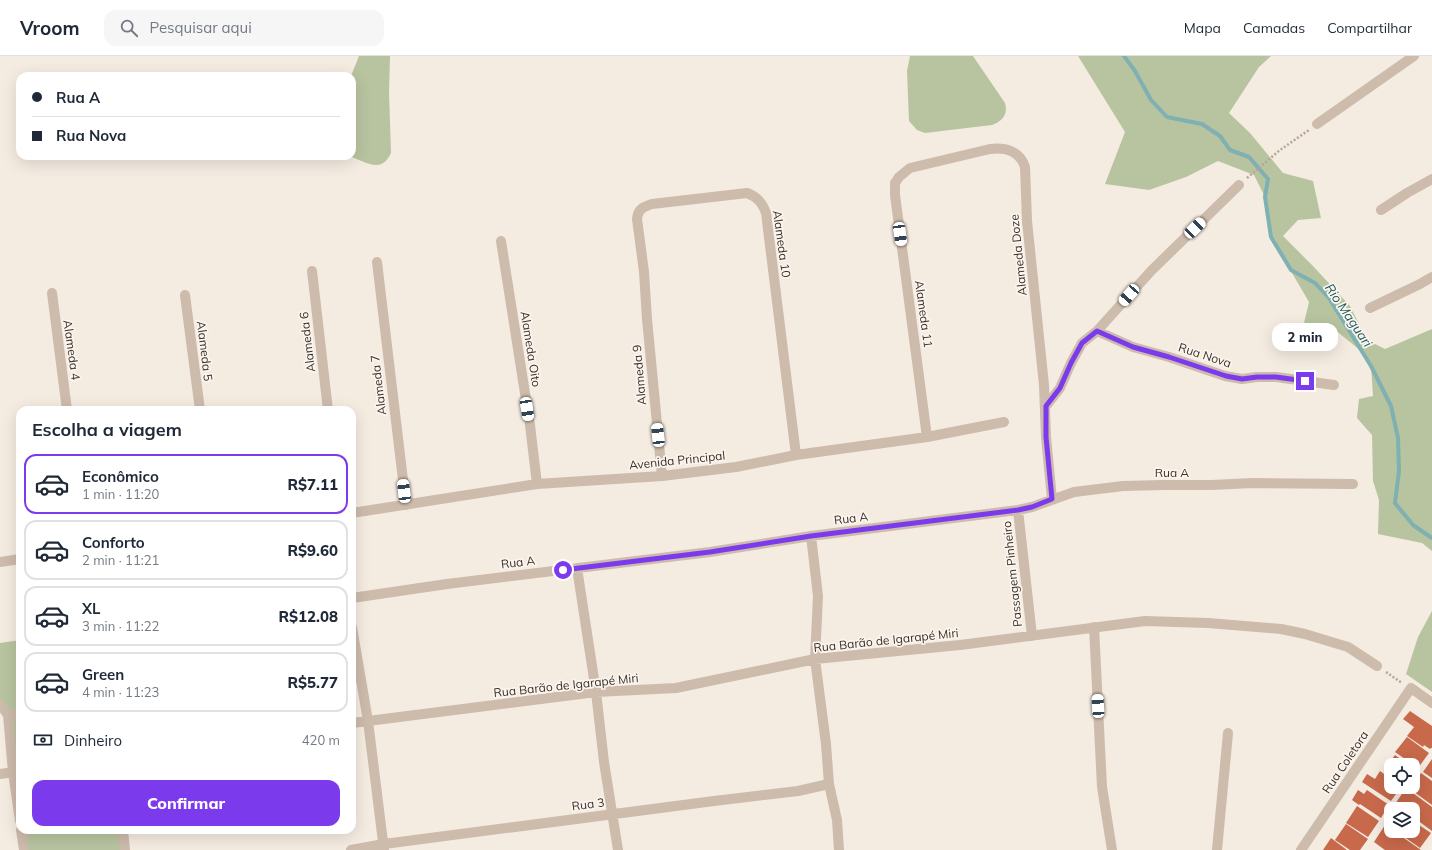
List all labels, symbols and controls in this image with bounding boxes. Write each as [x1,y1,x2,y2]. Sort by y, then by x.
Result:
search box [104,10,384,46]
text: Vroom [20,16,80,40]
icon: search [118,17,140,39]
text: Pesquisar aqui [150,18,252,37]
text: Mapa [1184,19,1221,37]
text: Camadas [1243,19,1305,37]
text: Compartilhar [1327,19,1412,37]
text: Rua A [56,88,100,107]
text: Rua Nova [56,126,126,145]
street label: Alameda 10 [770,209,794,279]
street label: Alameda Doze [1006,214,1030,296]
car [1182,215,1208,241]
car [892,221,908,247]
street label: Alameda 11 [912,279,936,349]
water label: Rio Maguari [1322,280,1376,350]
car [1117,282,1141,308]
street label: Alameda Oito [518,310,544,388]
street label: Alameda 6 [296,311,318,373]
street label: Alameda 4 [60,319,84,381]
street label: Alameda 5 [194,320,216,382]
callout: 2 min [1272,323,1338,351]
text: 2 min [1288,329,1322,345]
street label: Rua Nova [1177,339,1233,371]
street label: Alameda 9 [629,344,649,406]
street label: Alameda 7 [367,354,389,416]
route end [1296,372,1314,390]
car [519,396,535,422]
text: Escolha a viagem [32,418,182,441]
car [651,422,665,448]
street label: Avenida Principal [628,447,726,473]
street label: Rua A [1155,465,1189,480]
icon: car [34,466,70,502]
text: Econômico [82,467,159,486]
text: R$7.11 [287,475,338,494]
car [397,478,411,504]
text: 1 min · 11:20 [82,486,159,502]
street label: Rua A [833,508,869,528]
street label: Passagem Pinheiro [999,520,1025,628]
icon: car [34,532,70,568]
text: Conforto [82,533,145,552]
text: R$9.60 [287,541,338,560]
text: 2 min · 11:21 [82,552,159,568]
street label: Rua A [500,552,536,572]
route start [554,561,572,579]
icon: car [34,598,70,634]
text: XL [82,599,100,618]
text: R$12.08 [278,607,338,626]
text: 3 min · 11:22 [82,618,159,634]
street label: Rua Barão de Igarapé Miri [813,625,959,655]
icon: car [34,664,70,700]
text: Green [82,665,124,684]
street label: Rua Barão de Igarapé Miri [493,670,639,700]
text: R$5.77 [287,673,338,692]
text: 4 min · 11:23 [82,684,159,700]
car [1091,694,1105,718]
street label: Rua Coletora [1319,728,1371,796]
icon: cash [32,729,54,751]
text: Dinheiro [64,731,122,750]
text: 420 m [302,732,340,748]
map controls [1384,758,1420,838]
button: locate [1384,758,1420,794]
button: Confirmar [32,780,340,826]
street label: Rua 3 [571,795,605,813]
button: layers [1384,802,1420,838]

